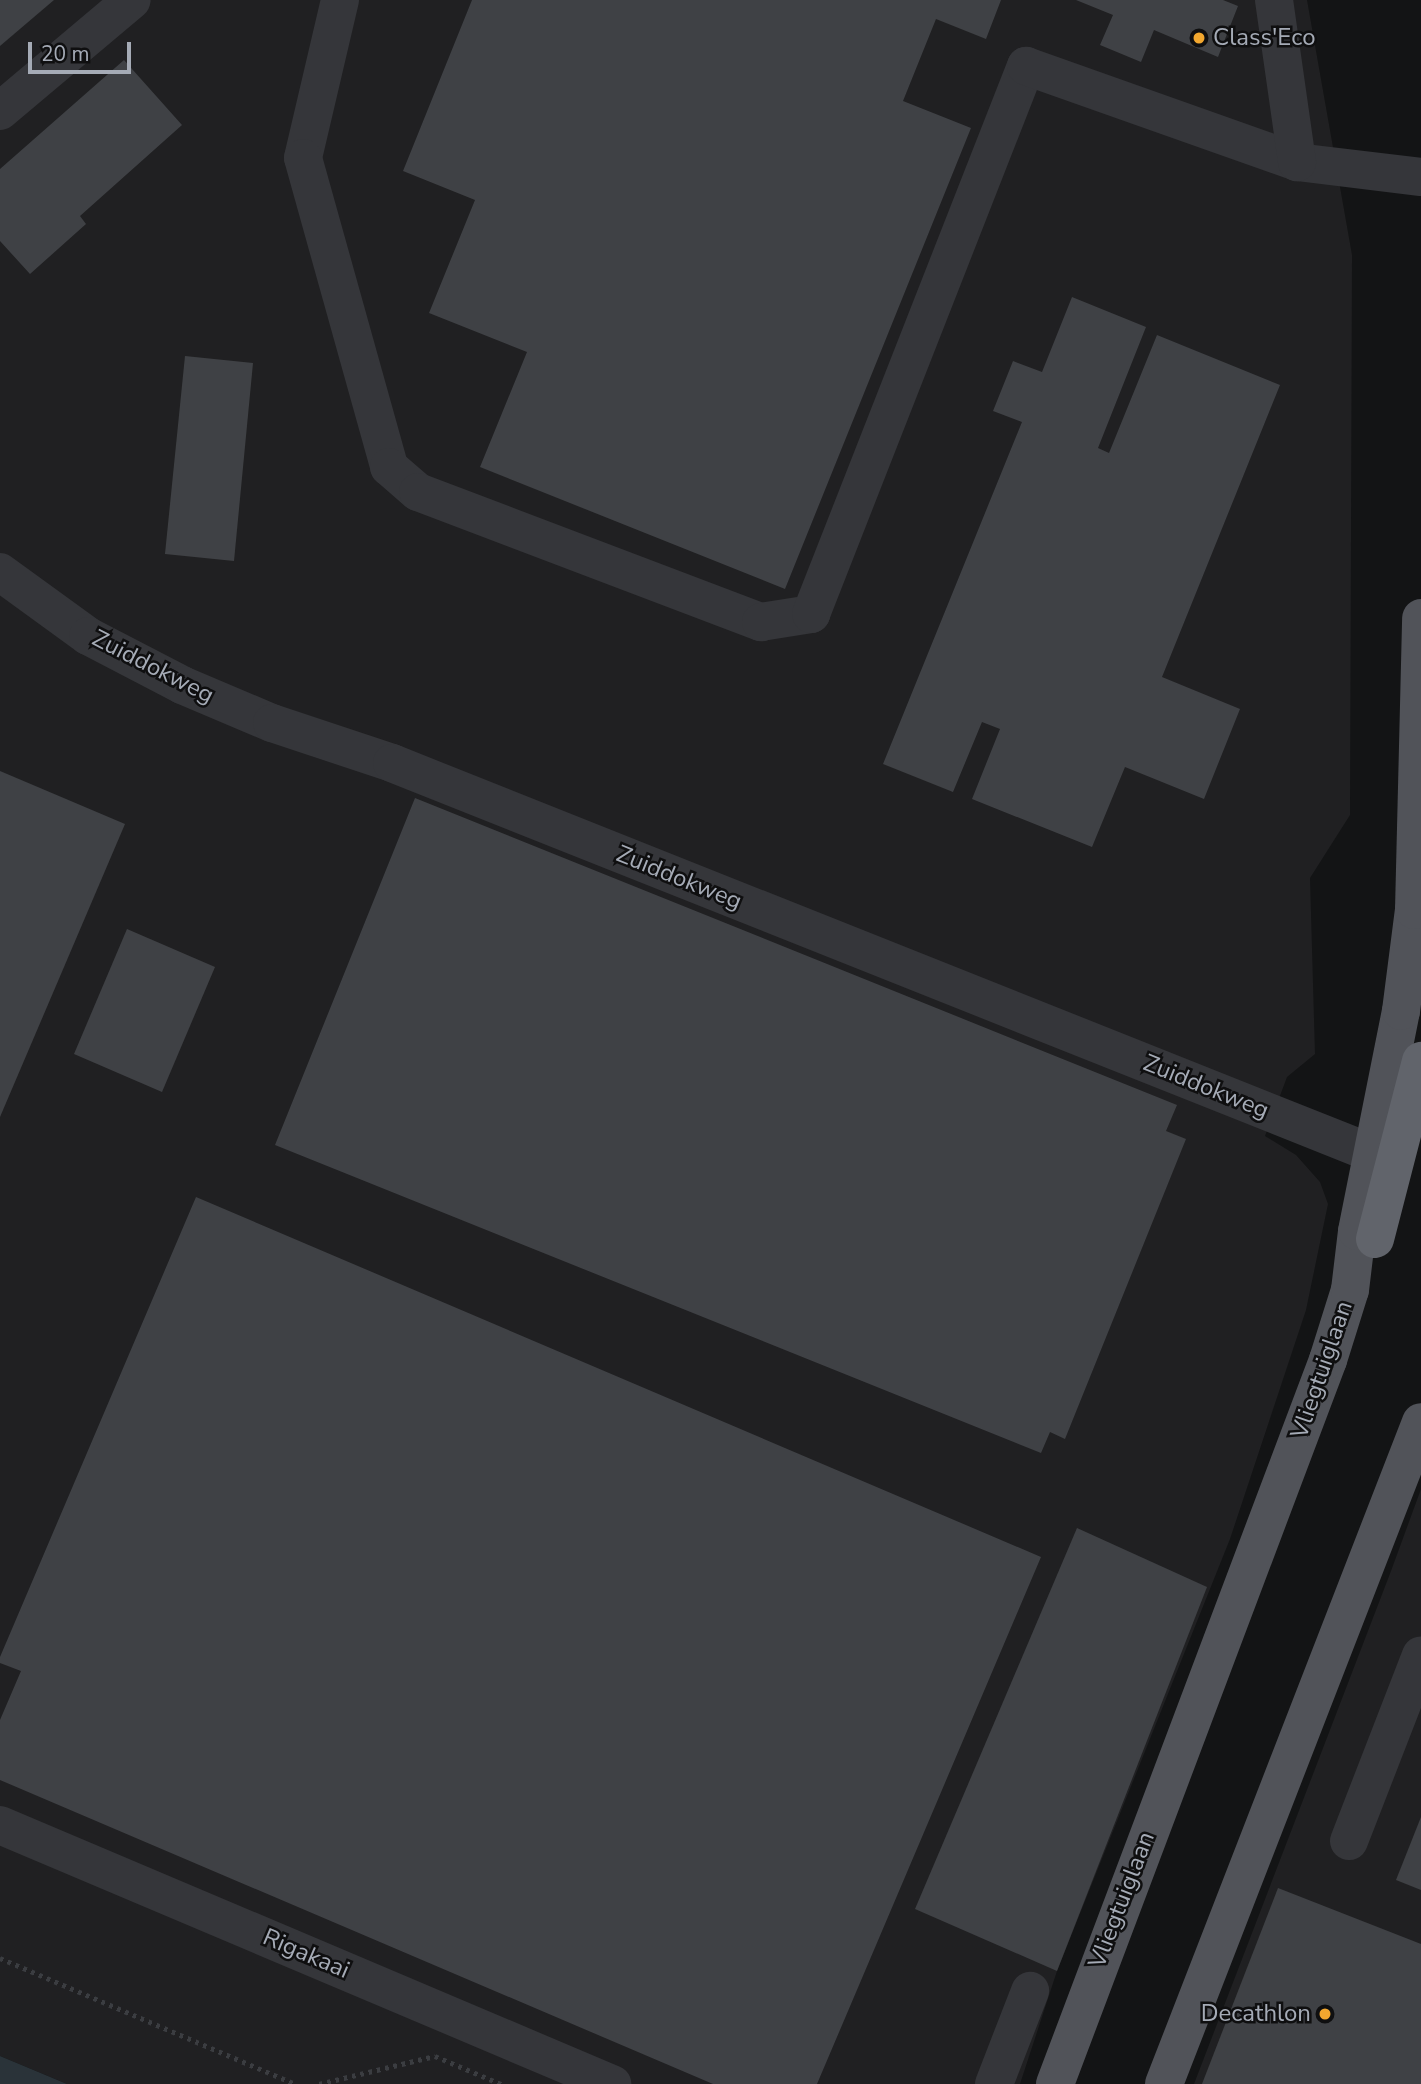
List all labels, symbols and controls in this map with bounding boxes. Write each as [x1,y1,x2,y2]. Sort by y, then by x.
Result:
place label: Class'Eco [1213,24,1315,52]
scale bar [32,28,135,72]
marker: Class'Eco [1191,30,1207,46]
text: 20 m [41,40,90,68]
street label: Zuiddokweg [87,624,219,710]
street label: Zuiddokweg [612,840,746,916]
street label: Zuiddokweg [1139,1049,1273,1125]
street label: Vliegtuiglaan [1285,1297,1359,1443]
street label: Vliegtuiglaan [1083,1828,1161,1972]
street label: Rigakaai [258,1923,354,1985]
place label: Decathlon [1201,2000,1311,2028]
marker: Decathlon [1317,2006,1333,2022]

